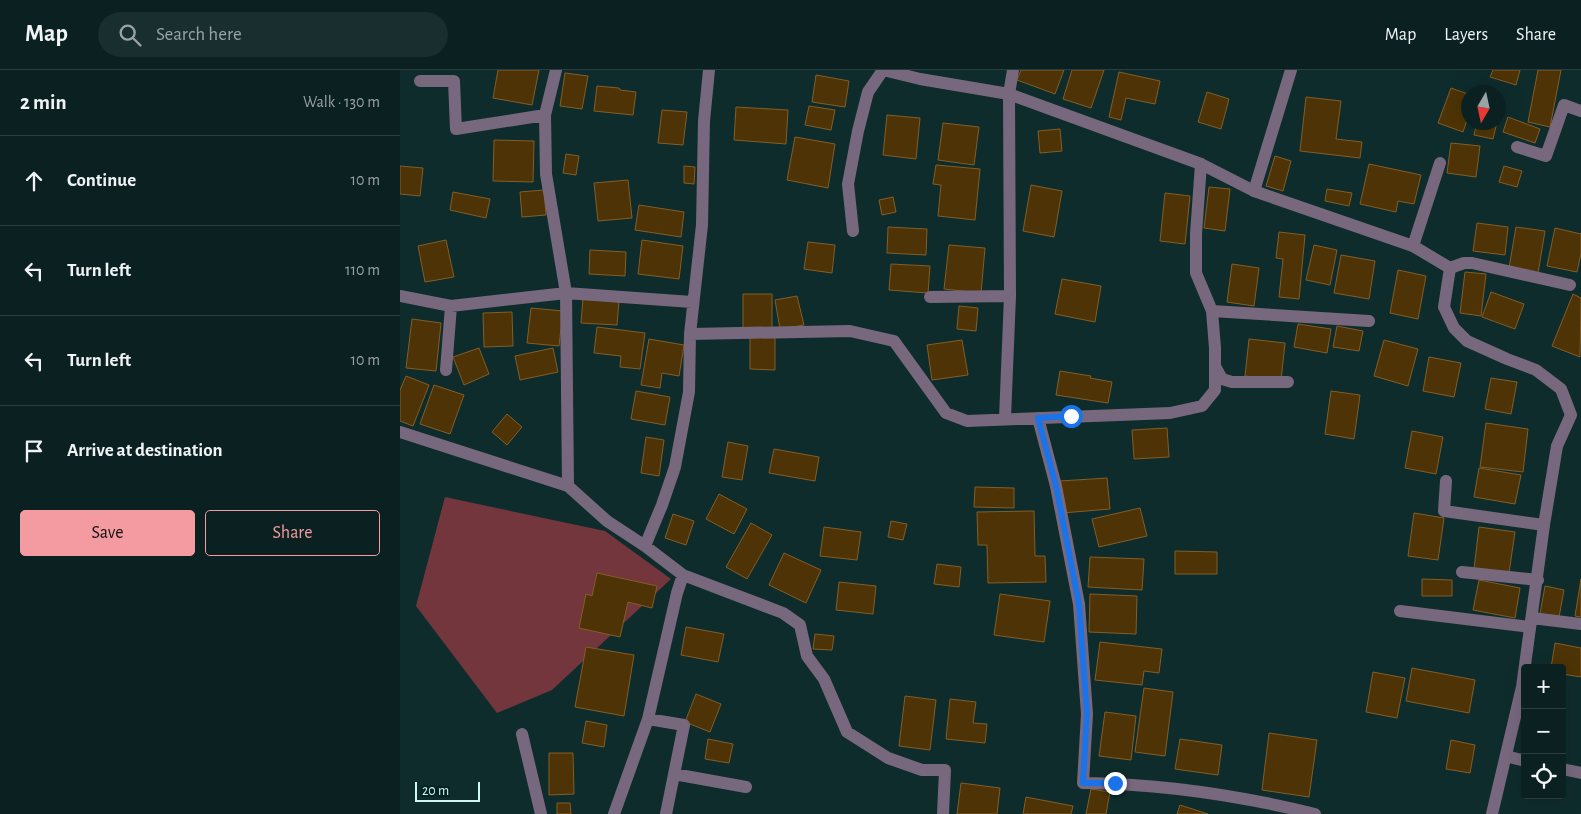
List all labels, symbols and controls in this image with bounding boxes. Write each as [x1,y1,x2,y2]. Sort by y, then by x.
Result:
search box [98,12,448,57]
icon: search [116,21,144,49]
text: Map [25,22,68,46]
text: Search here [156,25,242,44]
text: Map [1385,26,1416,44]
text: Layers [1444,26,1488,44]
text: Share [1516,26,1556,44]
north arrow [1461,85,1506,130]
text: 2 min [20,92,67,113]
text: Walk · 130 m [303,94,380,110]
icon: ahead [20,167,48,195]
text: Continue [67,171,136,190]
text: 10 m [351,172,380,188]
icon: left [20,257,48,285]
text: Turn left [67,261,131,280]
text: 110 m [345,262,380,278]
icon: left [20,347,48,375]
text: Turn left [67,351,131,370]
text: 10 m [351,352,380,368]
route start [1060,405,1083,428]
icon: arrive [20,437,48,465]
text: Arrive at destination [67,441,223,460]
button: Save [20,510,195,556]
button: Share [205,510,380,556]
map controls [1521,664,1566,799]
button: + [1521,664,1566,709]
button: − [1521,709,1566,754]
button: locate [1521,754,1566,799]
route end [1104,772,1127,795]
scale bar [415,779,480,802]
text: 20 m [422,784,449,798]

